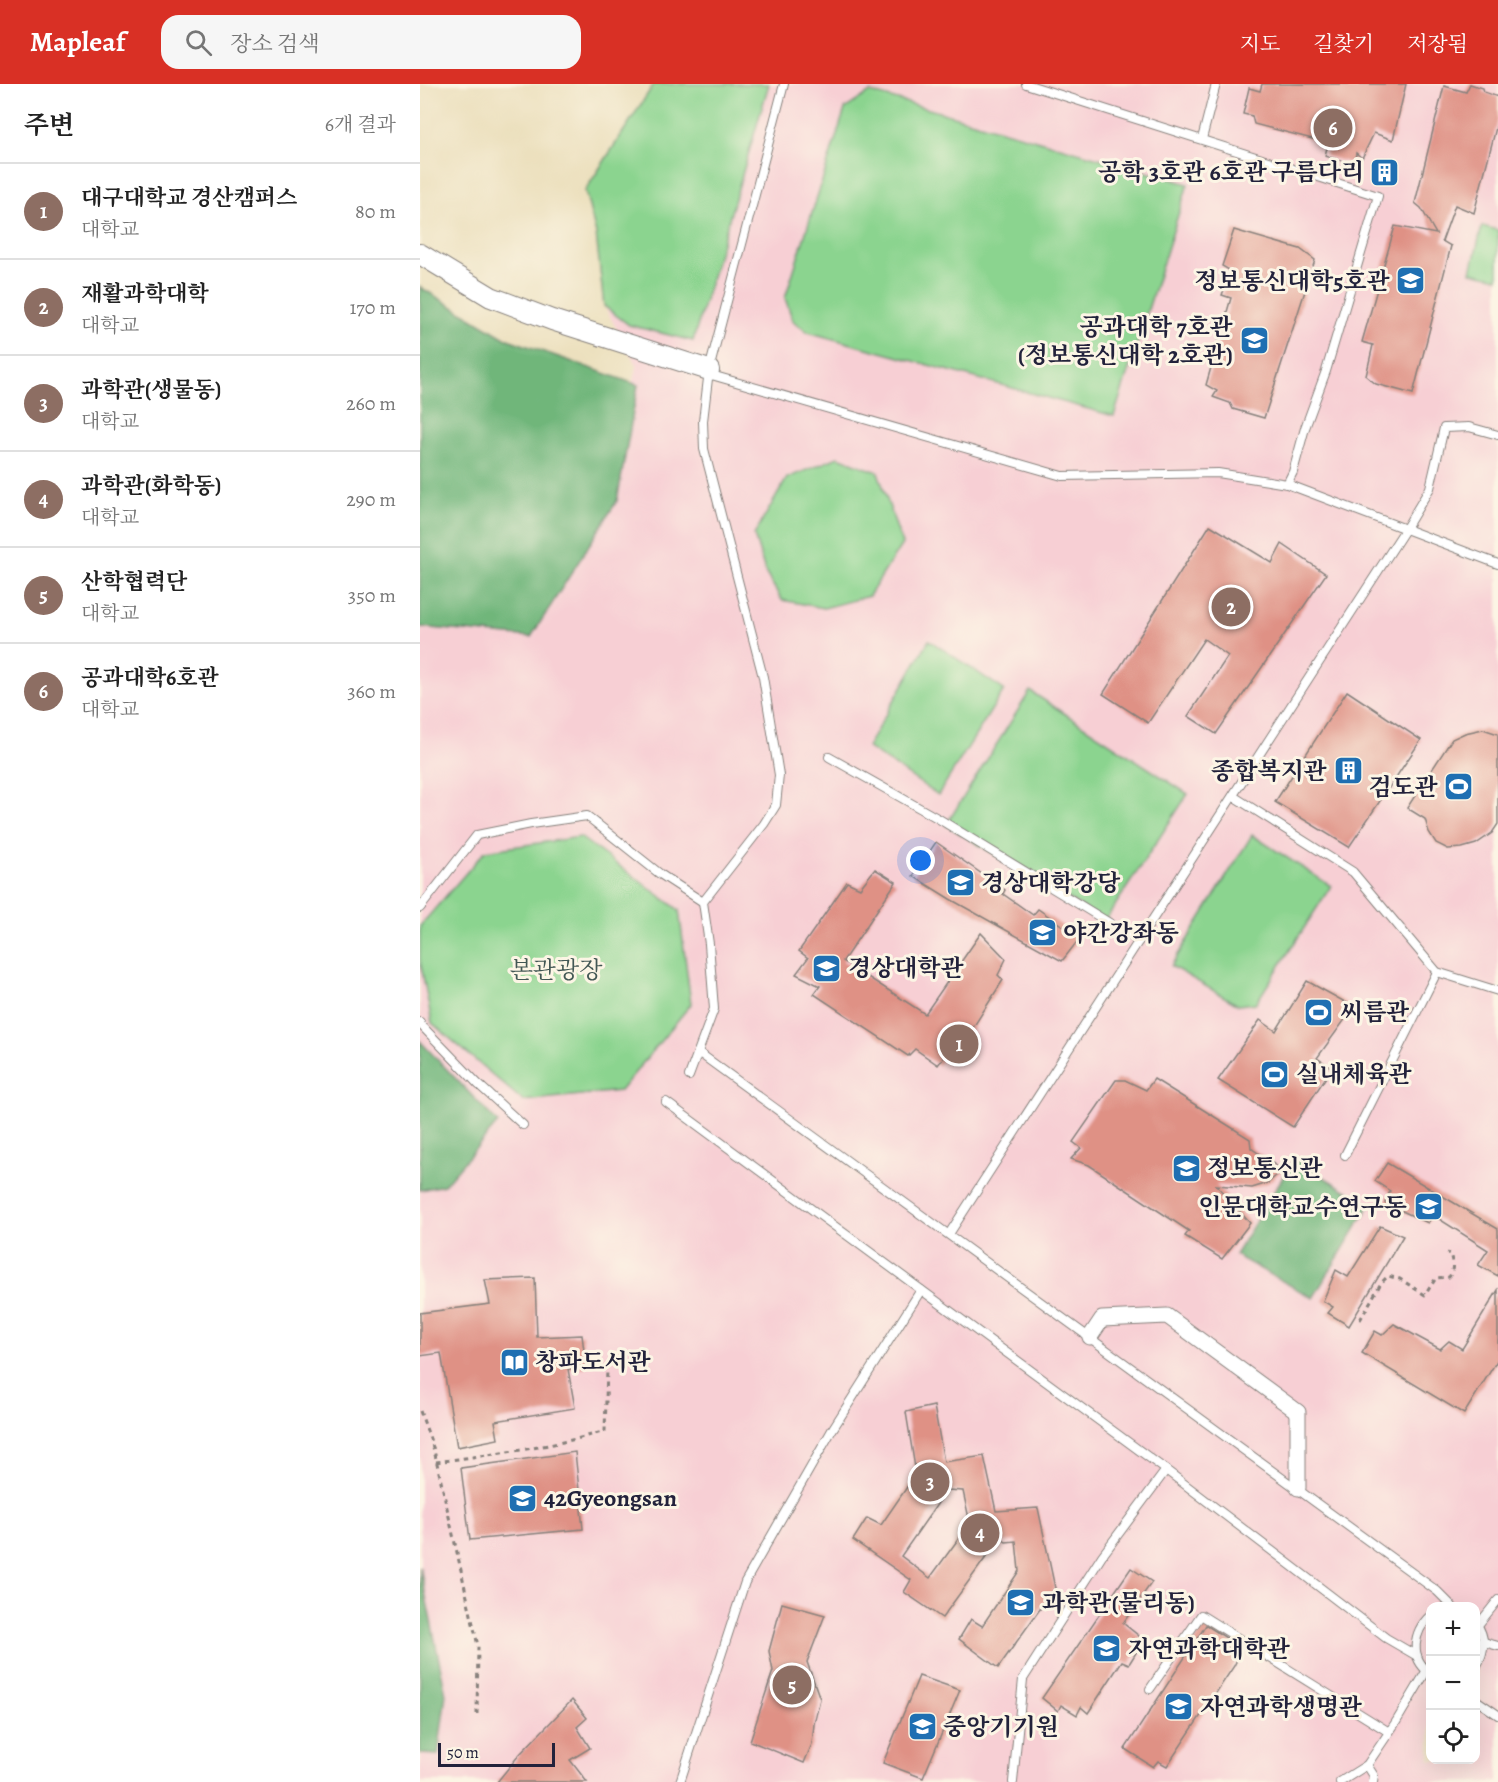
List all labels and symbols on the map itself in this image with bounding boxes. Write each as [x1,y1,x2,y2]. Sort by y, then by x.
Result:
pin: 6 [1314,106,1352,150]
place label: 공학 3호관 6호관 구름다리 [1098,156,1364,188]
building icon: 공학 3호관 6호관 구름다리 [1369,156,1401,188]
place label: 정보통신대학5호관 [1194,265,1390,297]
school or university icon: 정보통신대학5호관 [1395,265,1427,297]
place label: 공과대학 7호관 (정보통신대학 2호관) [1018,311,1233,371]
school or university icon: 공과대학 7호관 (정보통신대학 2호관) [1238,325,1270,357]
pin: 2 [1212,584,1250,630]
place label: 종합복지관 [1211,755,1327,787]
building icon: 종합복지관 [1332,755,1364,787]
place label: 검도관 [1368,771,1438,803]
sports icon: 검도관 [1443,771,1475,803]
your location [906,846,935,875]
school or university icon: 경상대학강당 [944,867,976,899]
place label: 경상대학강당 [981,867,1121,899]
school or university icon: 야간강좌동 [1026,917,1058,949]
place label: 야간강좌동 [1063,917,1179,949]
school or university icon: 경상대학관 [811,952,843,984]
place label: 경상대학관 [848,952,964,984]
park label: 본관광장 [510,954,603,986]
sports icon: 씨름관 [1303,996,1335,1028]
place label: 씨름관 [1340,996,1410,1028]
pin: 1 [940,1022,978,1066]
sports icon: 실내체육관 [1259,1058,1291,1090]
place label: 실내체육관 [1296,1058,1412,1090]
school or university icon: 정보통신관 [1170,1152,1202,1184]
place label: 정보통신관 [1207,1152,1323,1184]
place label: 인문대학교수연구동 [1198,1191,1407,1223]
school or university icon: 인문대학교수연구동 [1412,1191,1444,1223]
library icon: 창파도서관 [498,1346,530,1378]
place label: 창파도서관 [535,1346,651,1378]
pin: 3 [910,1460,950,1504]
school or university icon: 42Gyeongsan [507,1482,539,1514]
place label: 42Gyeongsan [544,1482,677,1514]
pin: 4 [960,1510,1000,1556]
school or university icon: 과학관(물리동) [1005,1587,1037,1619]
place label: 과학관(물리동) [1042,1587,1195,1619]
school or university icon: 자연과학대학관 [1091,1633,1123,1665]
place label: 자연과학대학관 [1128,1633,1290,1665]
pin: 5 [772,1662,812,1708]
school or university icon: 자연과학생명관 [1163,1691,1195,1723]
place label: 자연과학생명관 [1200,1691,1362,1723]
school or university icon: 중앙기기원 [906,1711,938,1743]
place label: 중앙기기원 [943,1711,1059,1743]
scale bar [438,1740,555,1768]

